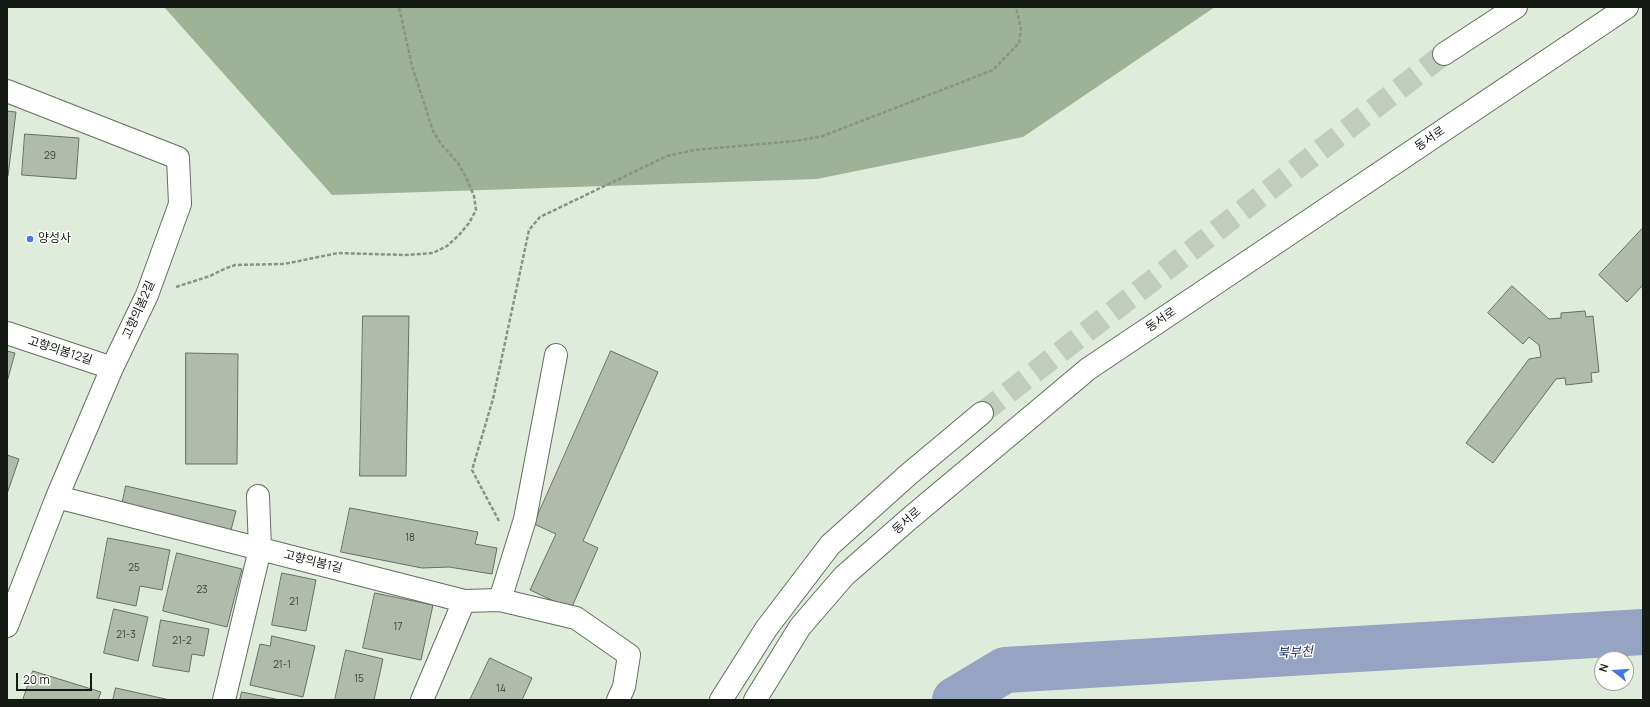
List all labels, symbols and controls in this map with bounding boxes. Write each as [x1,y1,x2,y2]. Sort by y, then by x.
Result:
street label: 동서로 [1412,124,1448,154]
house number: 29 [44,150,56,162]
place label: 양성사 [38,232,71,246]
marker: 양성사 [25,234,35,244]
street label: 고향의봄2길 [120,279,158,341]
street label: 동서로 [1143,305,1179,335]
street label: 고향의봄12길 [26,334,94,368]
street label: 동서로 [890,505,924,537]
house number: 18 [405,532,415,544]
street label: 고향의봄1길 [282,548,344,576]
house number: 25 [128,562,140,574]
house number: 23 [196,584,208,596]
house number: 21 [289,596,299,608]
house number: 17 [394,621,402,633]
house number: 21-3 [116,629,136,641]
house number: 21-2 [172,635,192,647]
water label: 북부천 [1277,644,1313,662]
north arrow [1594,651,1634,691]
house number: 21-1 [273,659,291,671]
text: N [1595,662,1611,674]
scale bar [18,665,94,691]
text: 20 m [23,671,50,688]
house number: 15 [354,673,364,685]
house number: 14 [496,683,506,695]

